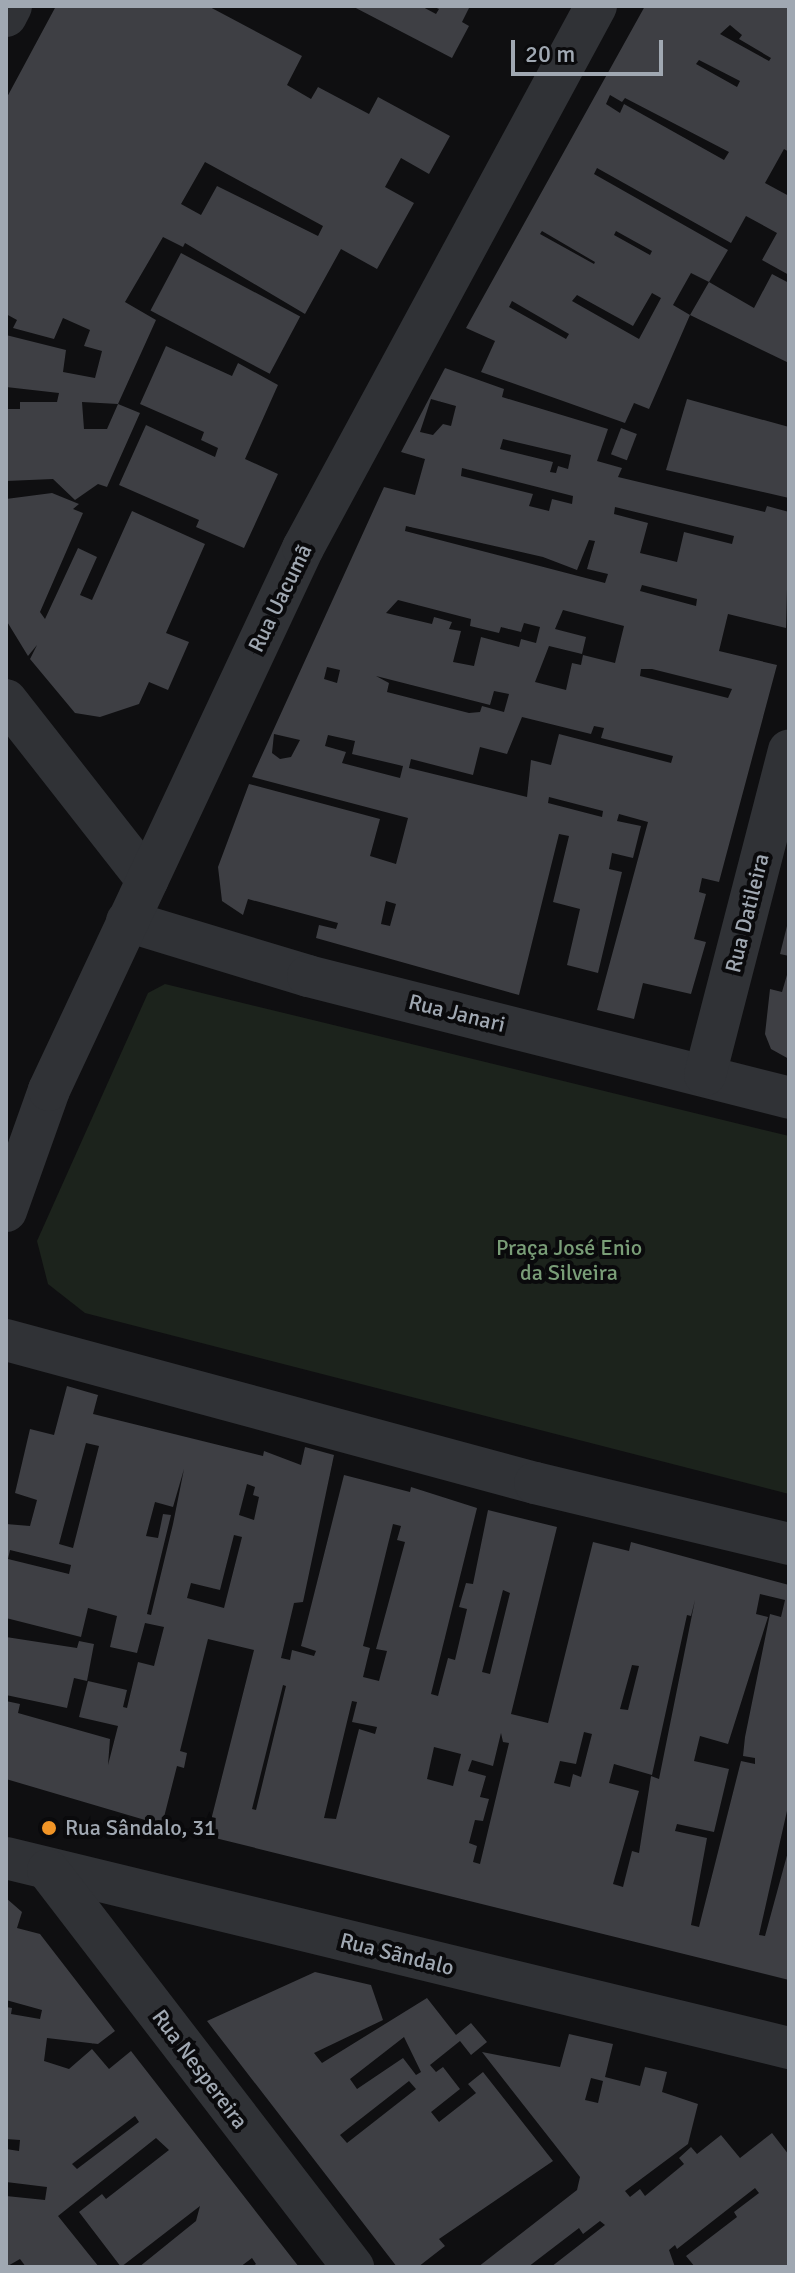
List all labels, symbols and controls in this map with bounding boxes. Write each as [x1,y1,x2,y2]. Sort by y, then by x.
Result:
scale bar [515,24,667,74]
text: 20 m [525,39,575,69]
street label: Rua Uacumã [242,540,318,656]
street label: Rua Datileira [719,851,775,975]
street label: Rua Janari [406,988,508,1038]
park label: Praça José Enio da Silveira [496,1234,642,1286]
place label: Rua Sândalo, 31 [65,1815,216,1841]
marker: Rua Sândalo, 31 [40,1819,58,1837]
street label: Rua Sãndalo [337,1927,457,1981]
street label: Rua Nespereira [147,2004,253,2134]

